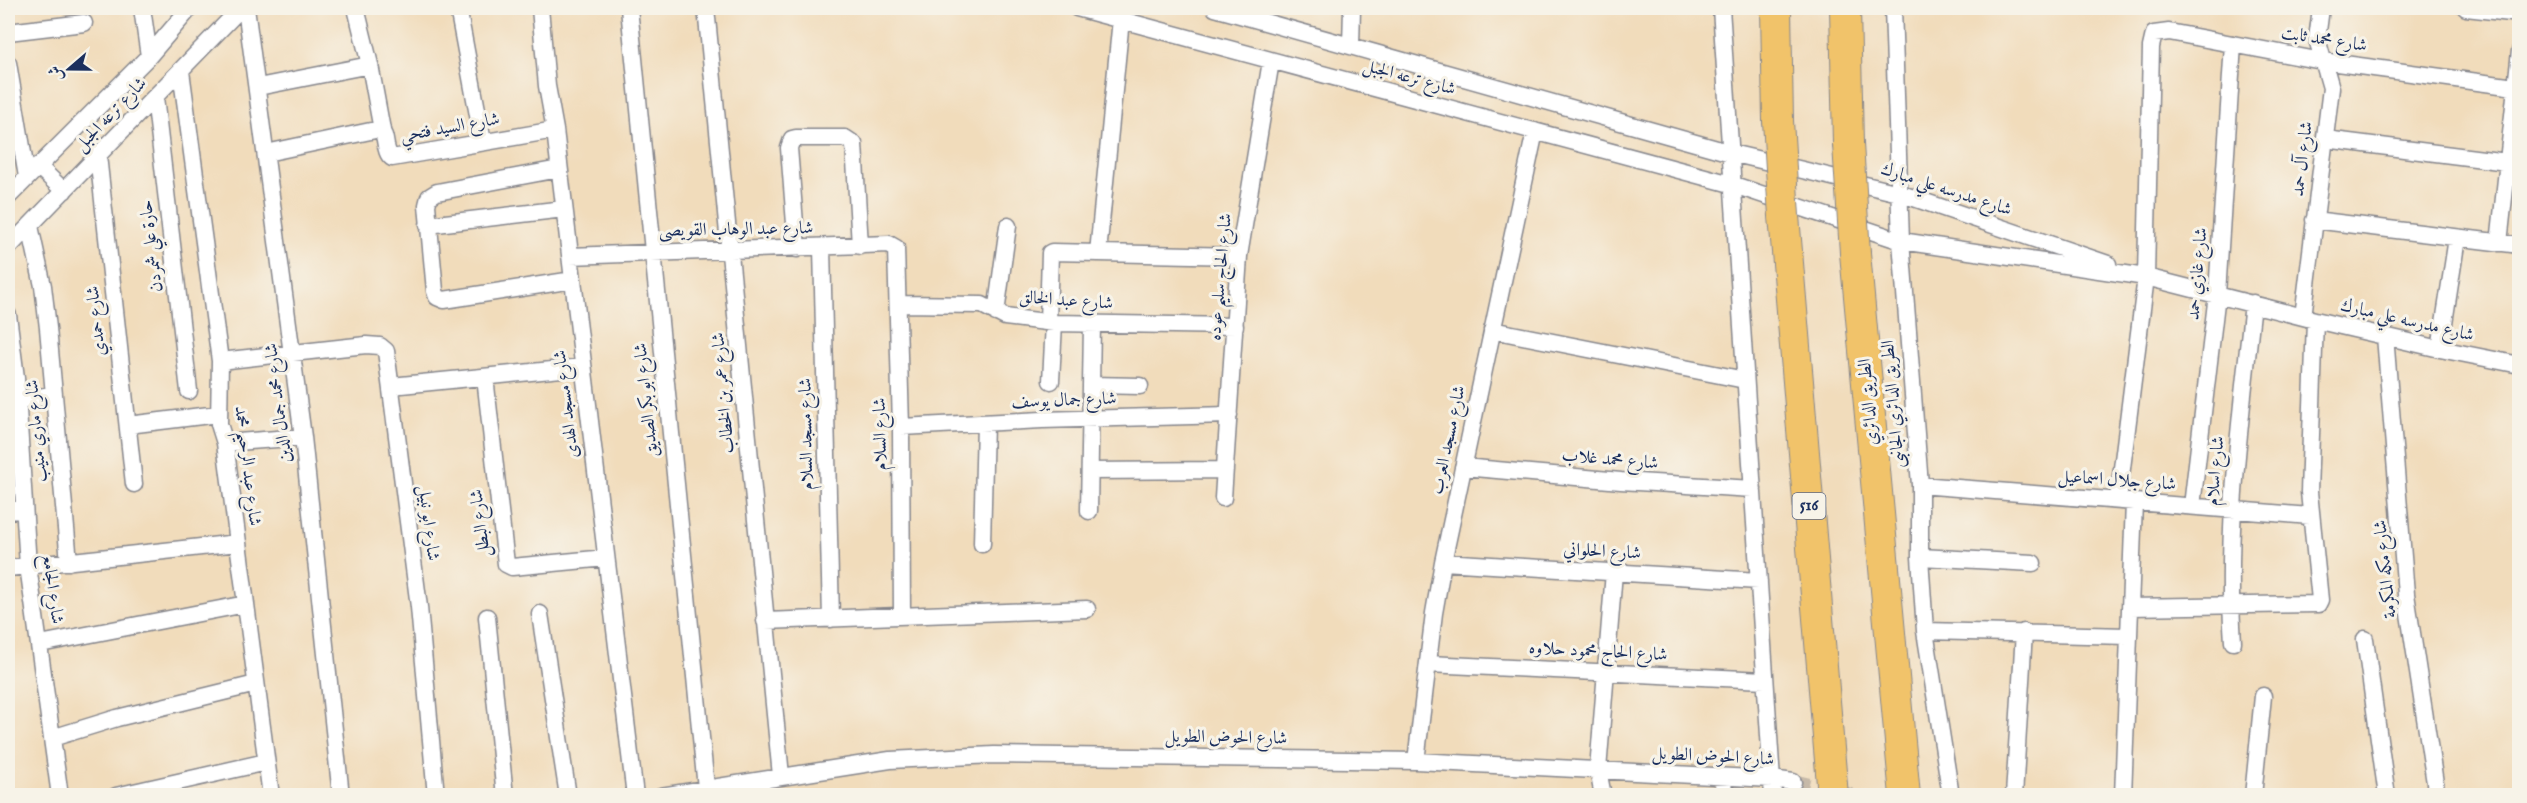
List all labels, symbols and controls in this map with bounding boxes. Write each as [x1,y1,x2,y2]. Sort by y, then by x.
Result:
street label: شارع محمد ثابت [2279,22,2369,60]
north arrow [39,39,99,99]
street label: شارع ترعه الجبل [1360,55,1458,103]
text: ش [45,63,69,84]
street label: شارع ترعه الجبل [70,73,154,159]
street label: شارع السيد فتحي [399,108,502,152]
street label: شارع آل حمد [2287,120,2321,198]
street label: شارع مدرسه علي مبارك [1876,158,2014,226]
street label: حارة علي شمردن [135,198,173,293]
street label: شارع الحاج سليم عوده [1204,212,1243,342]
street label: شارع عبد الوهاب القويصى [658,217,814,245]
street label: شارع غازي حمد [2182,227,2215,321]
street label: شارع حمدي [82,285,114,357]
street label: شارع عبد الخالق [1018,286,1114,318]
street label: شارع مدرسه علي مبارك [2337,294,2476,351]
street label: شارع عمر بن الخطاب [707,331,743,454]
street label: الطريق الدائري الجانبى [1877,339,1913,469]
street label: شارع محمد جمال الدين [260,341,300,464]
street label: شارع ابو بكر الصديق [630,342,666,458]
street label: شارع مسجد الهدى [549,348,587,459]
street label: الطريق الدائري [1854,357,1886,446]
street label: شارع مسجد السلام [795,378,822,490]
street label: شارع ماري منيب [21,379,55,483]
street label: شارع مسجد العرب [1426,383,1474,497]
street label: شارع جمال يوسف [1011,388,1117,416]
street label: شارع السلام [869,397,896,471]
street label: شارع عبد الرحيم محمد [223,405,266,528]
street label: شارع اسلام [2201,435,2233,507]
street label: شارع محمد غلاب [1561,444,1659,478]
street label: شارع جلال اسماعيل [2057,465,2177,499]
street label: شارع ابو نبيل [410,484,444,562]
street label: شارع البطل [465,488,499,558]
road number: 516 [1792,493,1826,519]
street label: شارع مكه المكرمة [2369,518,2405,619]
street label: شارع الحلواني [1562,538,1641,568]
street label: شارع الجامع [33,553,68,626]
street label: شارع الحاج محمود حلاوه [1528,637,1668,670]
street label: شارع الحوض الطويل [1164,725,1288,753]
street label: شارع الحوض الطويل [1651,742,1775,774]

